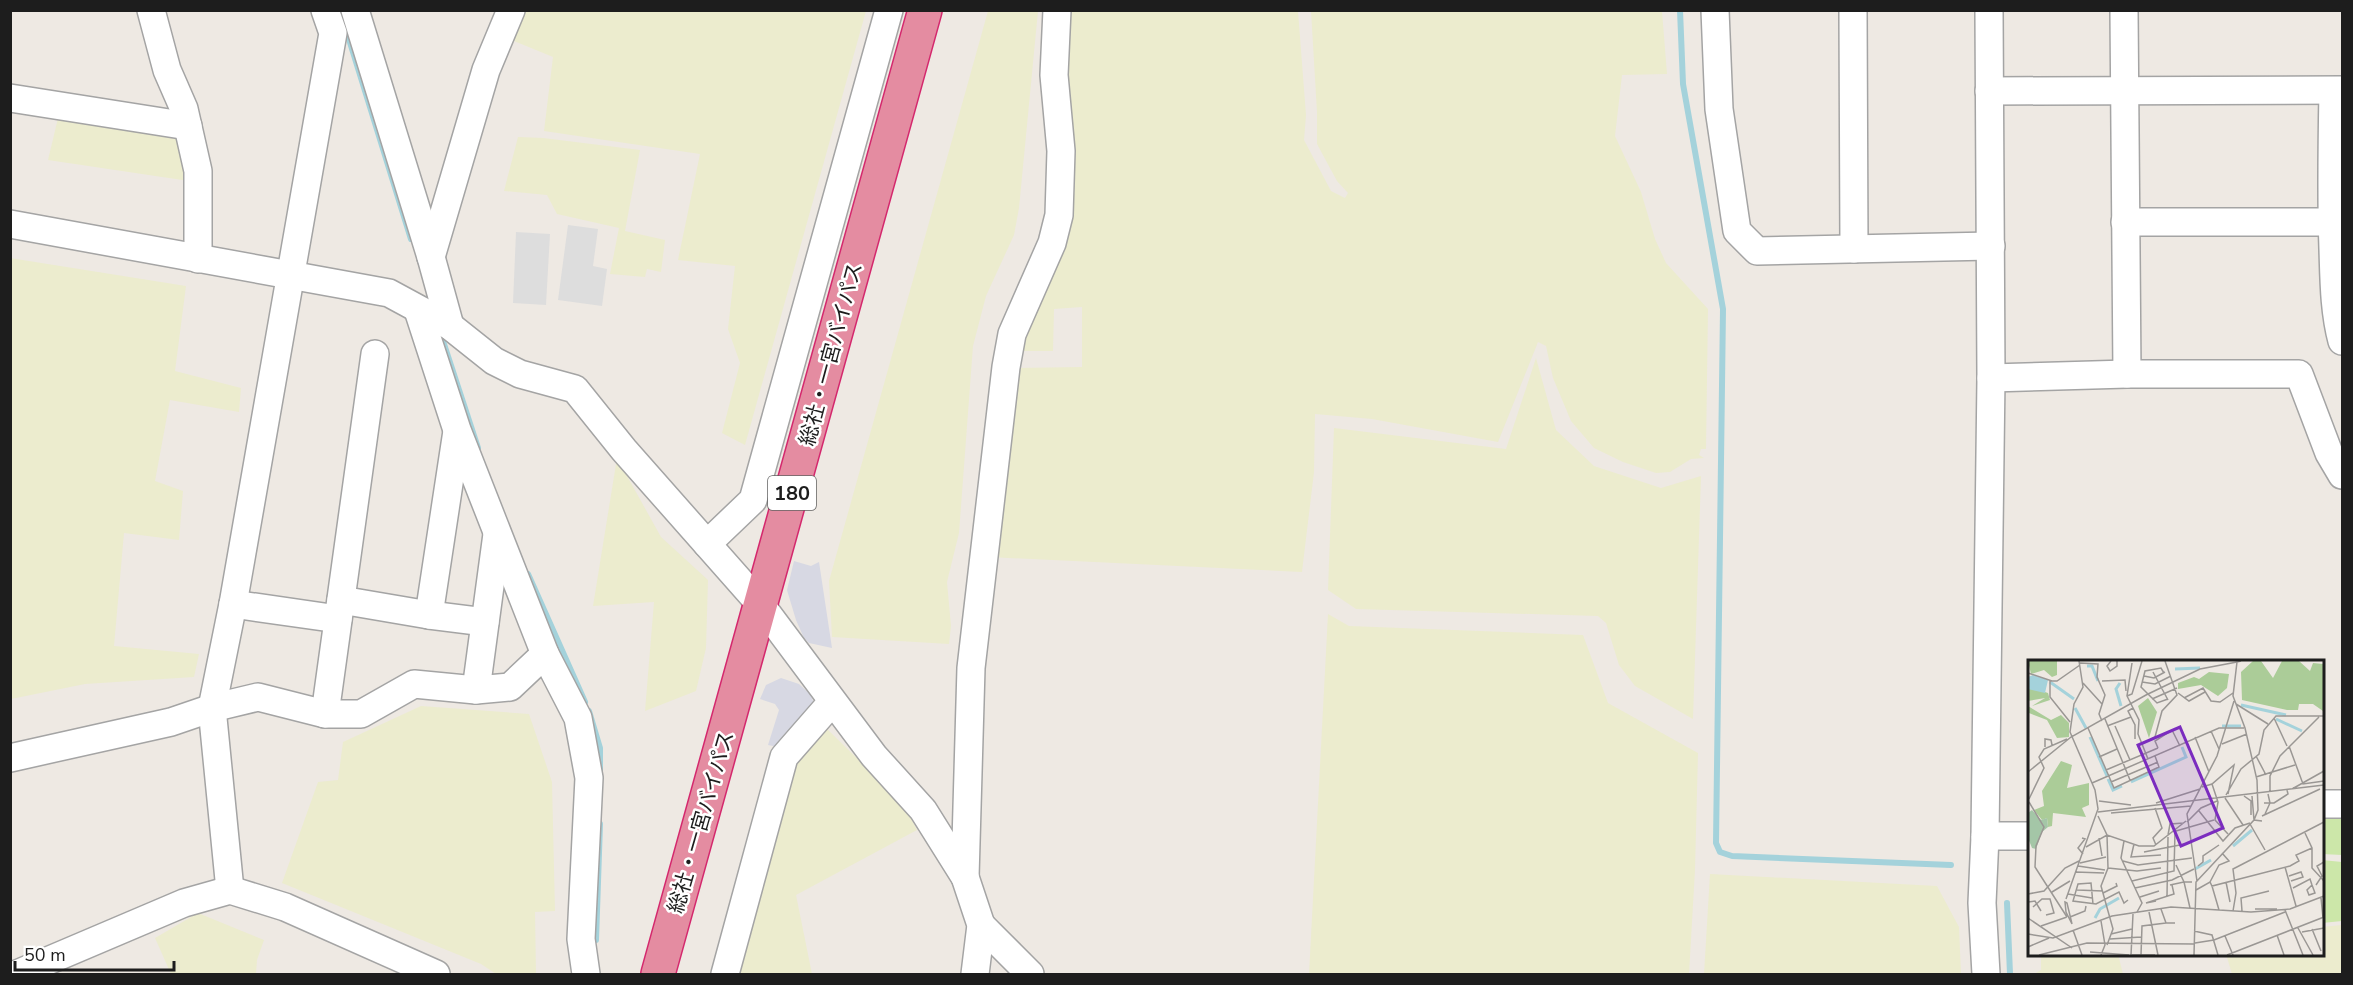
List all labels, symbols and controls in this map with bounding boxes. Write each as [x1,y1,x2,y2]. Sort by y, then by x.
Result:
street label: 総社・一宮バイパス [793,259,869,449]
road number: 180 [768,476,816,510]
inset map [2028,660,2323,955]
street label: 総社・一宮バイパス [662,727,740,917]
scale bar [15,934,174,972]
text: 50 m [24,943,66,967]

